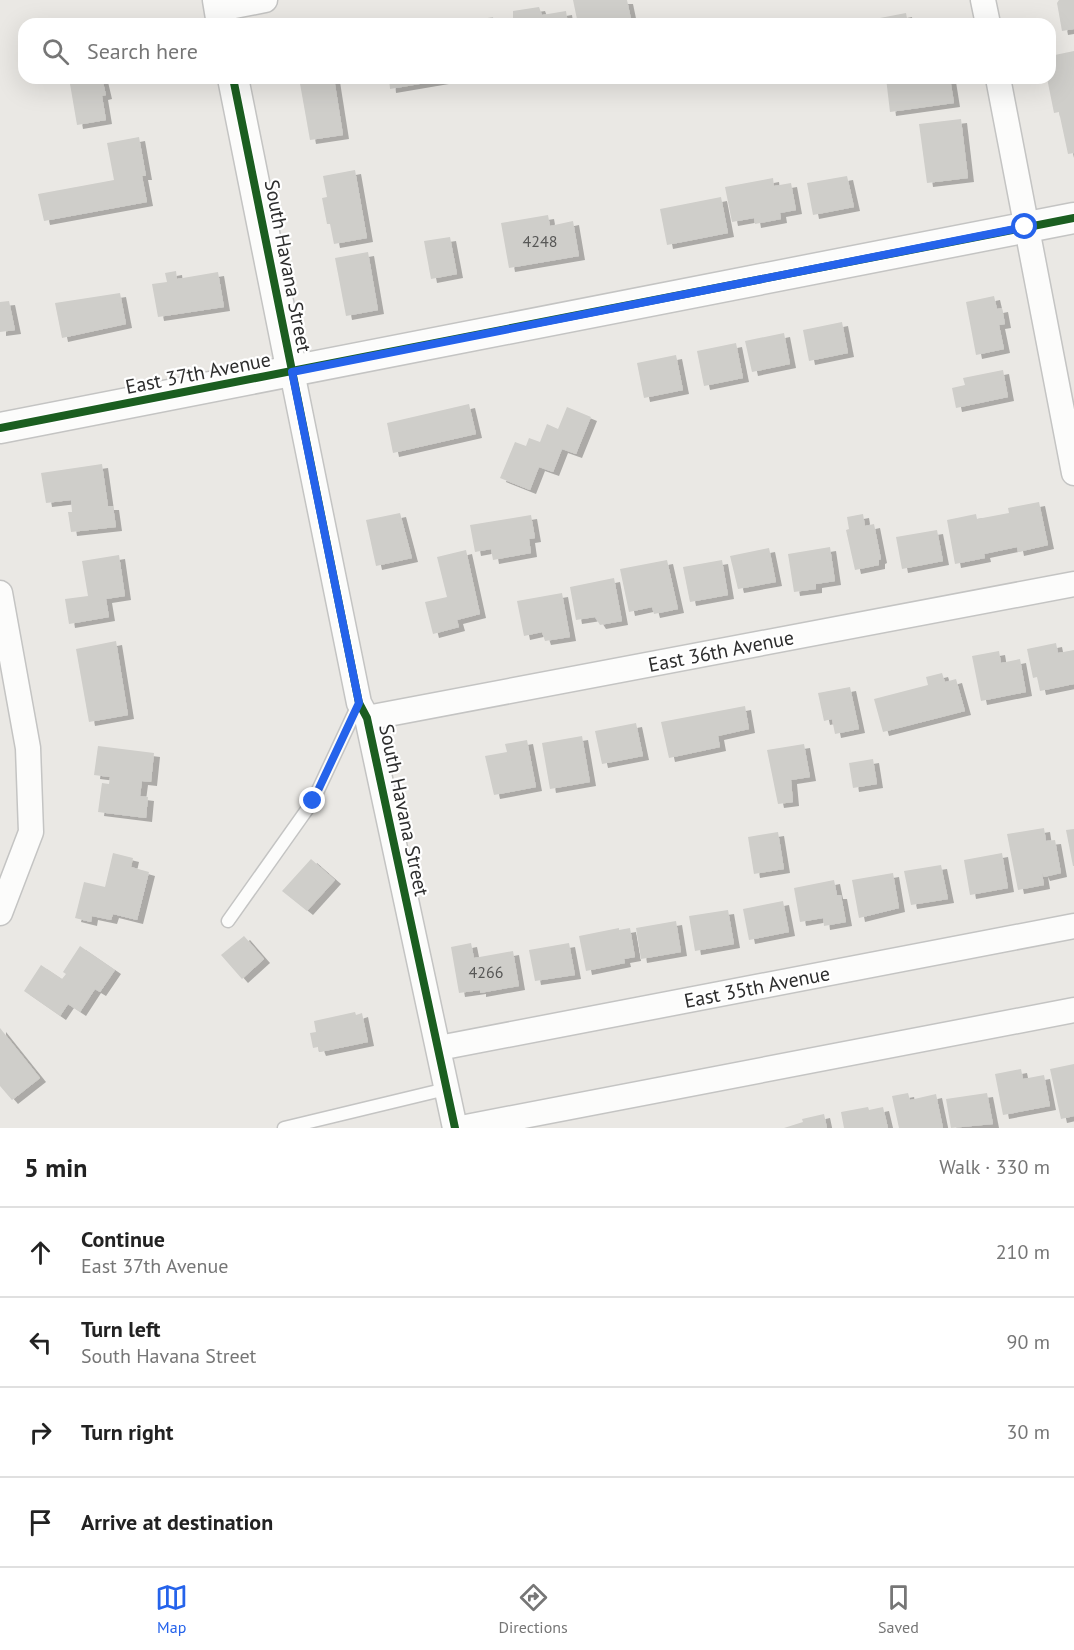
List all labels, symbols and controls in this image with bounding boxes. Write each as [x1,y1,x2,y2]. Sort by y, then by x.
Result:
search box [18,18,1056,84]
icon: search [39,35,72,68]
text: Search here [87,37,198,65]
street label: South Havana Street [259,177,318,355]
route start [1011,213,1037,239]
house number: 4248 [523,231,557,251]
street label: East 37th Avenue [123,346,273,400]
street label: East 36th Avenue [646,624,796,678]
street label: South Havana Street [373,722,435,899]
route end [299,787,325,813]
street label: East 35th Avenue [682,960,832,1014]
house number: 4266 [469,962,503,982]
text: 5 min [24,1151,87,1184]
text: Walk · 330 m [939,1154,1050,1180]
text: Continue [81,1225,165,1253]
icon: ahead [24,1236,57,1269]
text: 210 m [996,1239,1050,1265]
text: East 37th Avenue [81,1253,228,1279]
text: Turn left [81,1315,161,1343]
icon: left [24,1326,57,1359]
text: 90 m [1007,1329,1050,1355]
text: South Havana Street [81,1343,256,1369]
icon: right [24,1416,57,1449]
text: Turn right [81,1418,173,1446]
text: 30 m [1007,1419,1050,1445]
icon: arrive [24,1506,57,1539]
text: Arrive at destination [81,1508,273,1536]
tab: Map [155,1581,188,1637]
tab: Directions [499,1581,568,1637]
tab: Saved [878,1581,919,1637]

